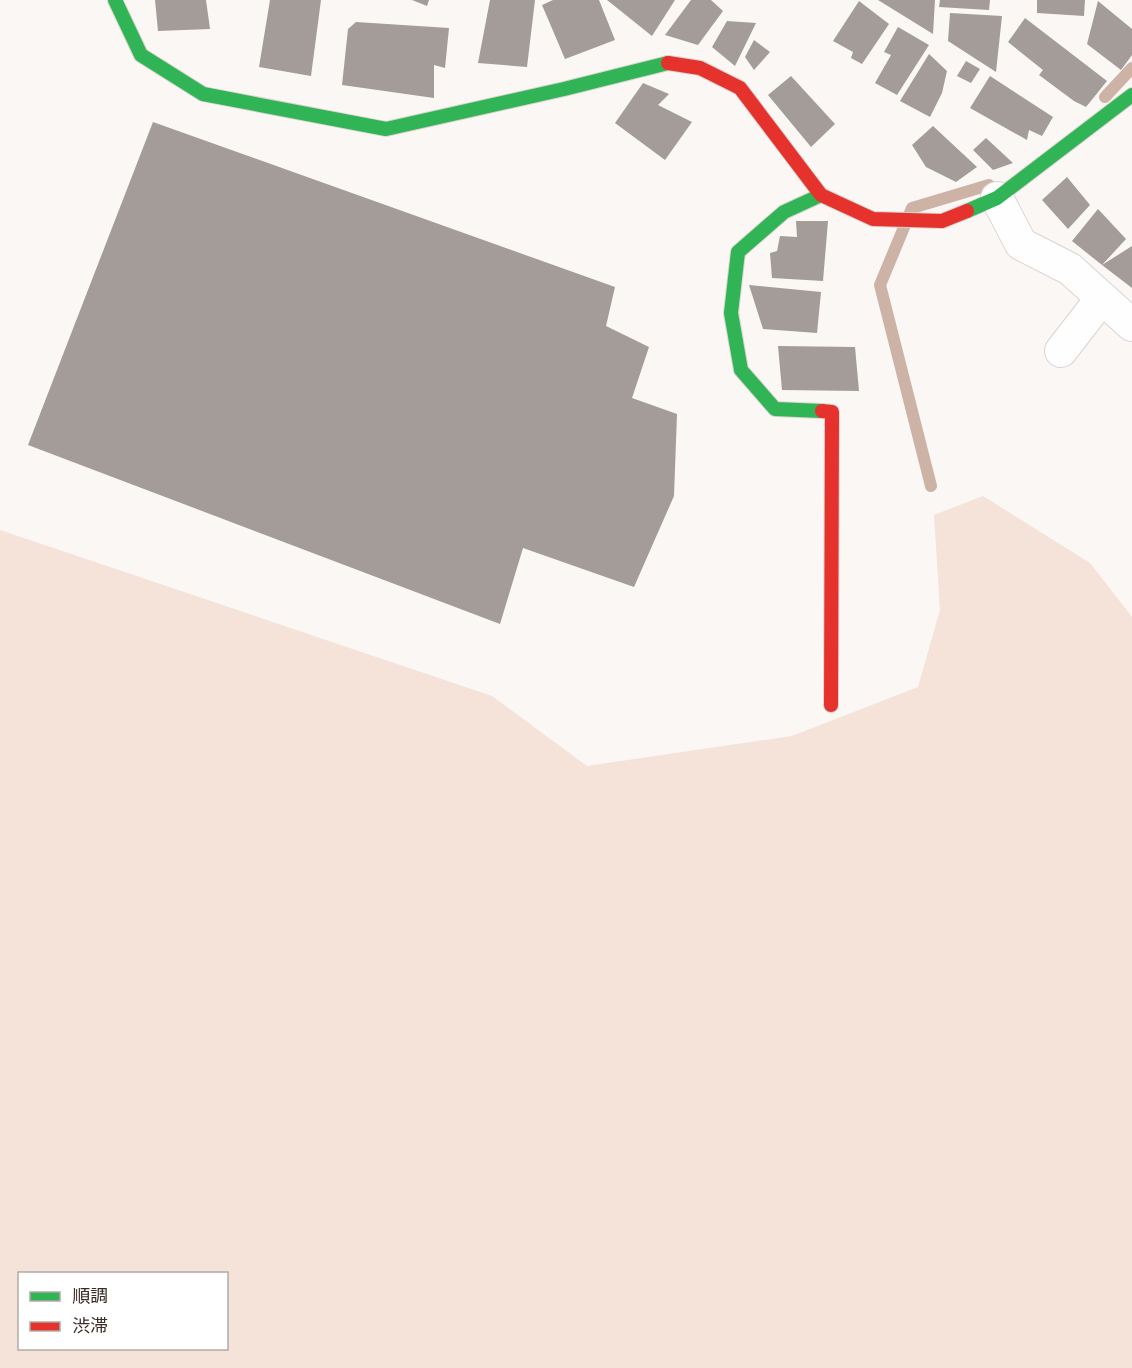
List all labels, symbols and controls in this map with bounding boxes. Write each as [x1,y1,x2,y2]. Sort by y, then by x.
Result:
legend [18,1272,228,1350]
text: 順調 [72,1284,108,1307]
text: 渋滞 [72,1314,108,1337]

